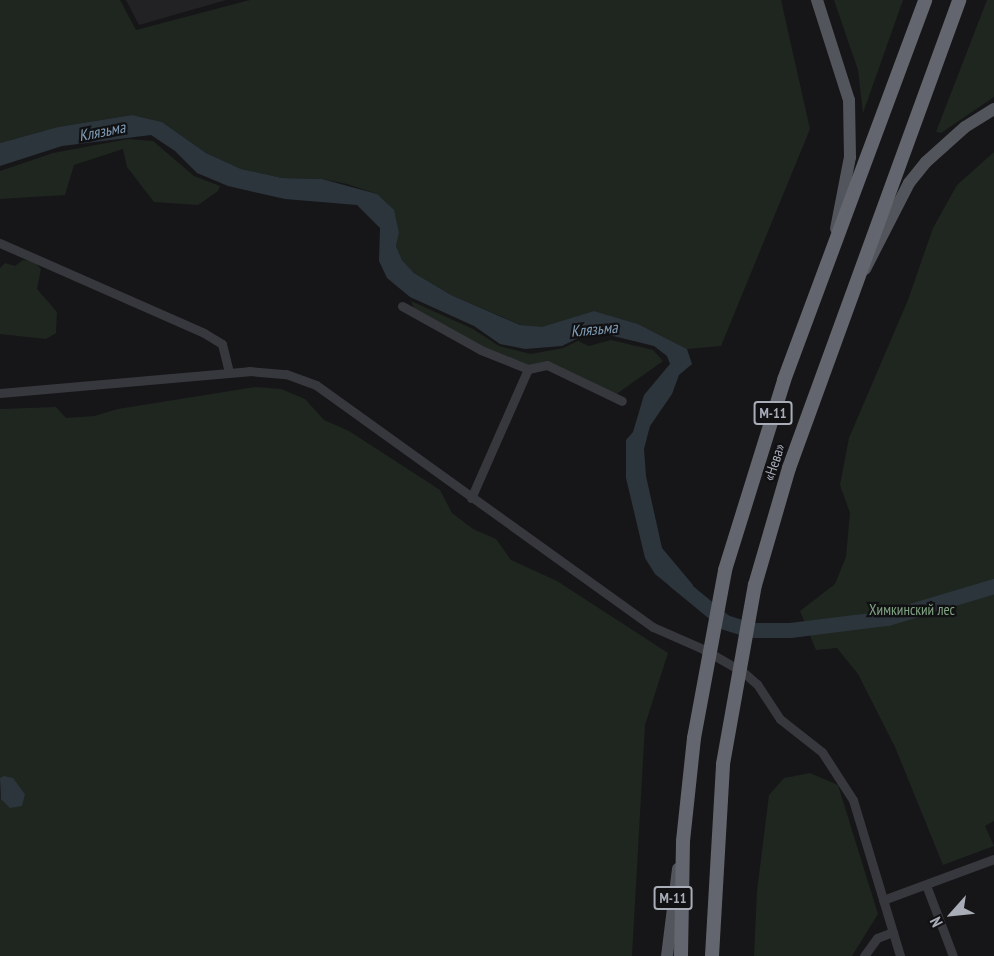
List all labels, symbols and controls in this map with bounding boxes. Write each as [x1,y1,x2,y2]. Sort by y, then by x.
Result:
water label: Клязьма [77,117,127,145]
water label: Клязьма [570,317,618,341]
road number: М-11 [754,402,792,424]
street label: «Нева» [760,441,788,483]
park label: Химкинский лес [869,601,955,619]
north arrow [922,884,982,944]
road number: М-11 [654,887,692,909]
text: N [925,914,947,931]

